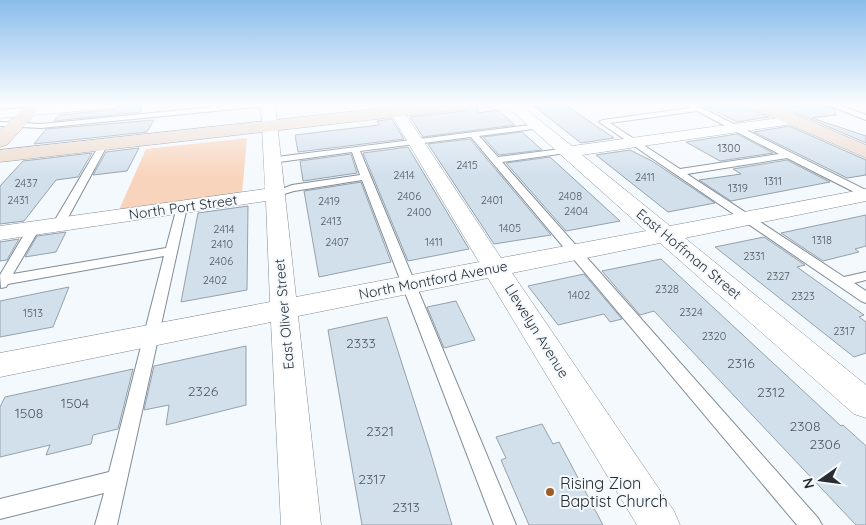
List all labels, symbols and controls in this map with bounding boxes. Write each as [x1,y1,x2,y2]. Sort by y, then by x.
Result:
house number: 1300 [718,141,740,155]
house number: 2415 [456,158,478,172]
house number: 2414 [393,168,415,182]
house number: 2411 [635,170,655,184]
house number: 1311 [764,174,782,188]
house number: 2437 [14,176,38,190]
house number: 1319 [728,181,748,195]
house number: 2406 [397,189,421,203]
house number: 2408 [558,189,582,203]
street label: North Port Street [128,190,239,224]
house number: 2431 [7,193,29,207]
house number: 2401 [481,193,503,207]
house number: 2419 [318,194,340,208]
house number: 2404 [564,204,588,218]
house number: 2400 [407,205,431,219]
street label: East Hoffman Street [633,205,745,303]
house number: 2413 [320,214,342,228]
house number: 1405 [499,221,521,235]
house number: 2414 [213,222,235,236]
house number: 1318 [812,233,832,247]
house number: 2407 [325,235,349,249]
house number: 1411 [425,235,443,249]
house number: 2410 [211,237,233,251]
house number: 2331 [743,249,765,263]
house number: 2406 [209,254,233,268]
street label: North Montford Avenue [357,257,509,303]
street label: East Oliver Street [270,258,298,370]
house number: 2327 [766,269,790,283]
house number: 2402 [203,273,227,287]
street label: Llewelyn Avenue [501,281,573,381]
house number: 2328 [655,282,679,296]
house number: 1402 [568,288,590,302]
house number: 2323 [791,289,815,303]
house number: 2324 [679,305,703,319]
house number: 1513 [23,306,43,320]
house number: 2317 [833,324,855,338]
house number: 2320 [702,329,726,343]
house number: 2333 [346,334,376,352]
house number: 2316 [727,354,755,372]
house number: 2326 [188,382,219,400]
house number: 2312 [757,383,785,401]
house number: 1504 [61,394,89,412]
house number: 1508 [15,404,43,422]
house number: 2308 [790,417,820,435]
house number: 2321 [366,422,394,440]
house number: 2306 [810,435,841,453]
north arrow [796,455,846,505]
house number: 2317 [358,470,386,488]
place label: Rising Zion Baptist Church [560,473,668,511]
text: N [798,476,818,490]
marker: Rising Zion Baptist Church [544,486,556,498]
house number: 2313 [392,498,420,516]

